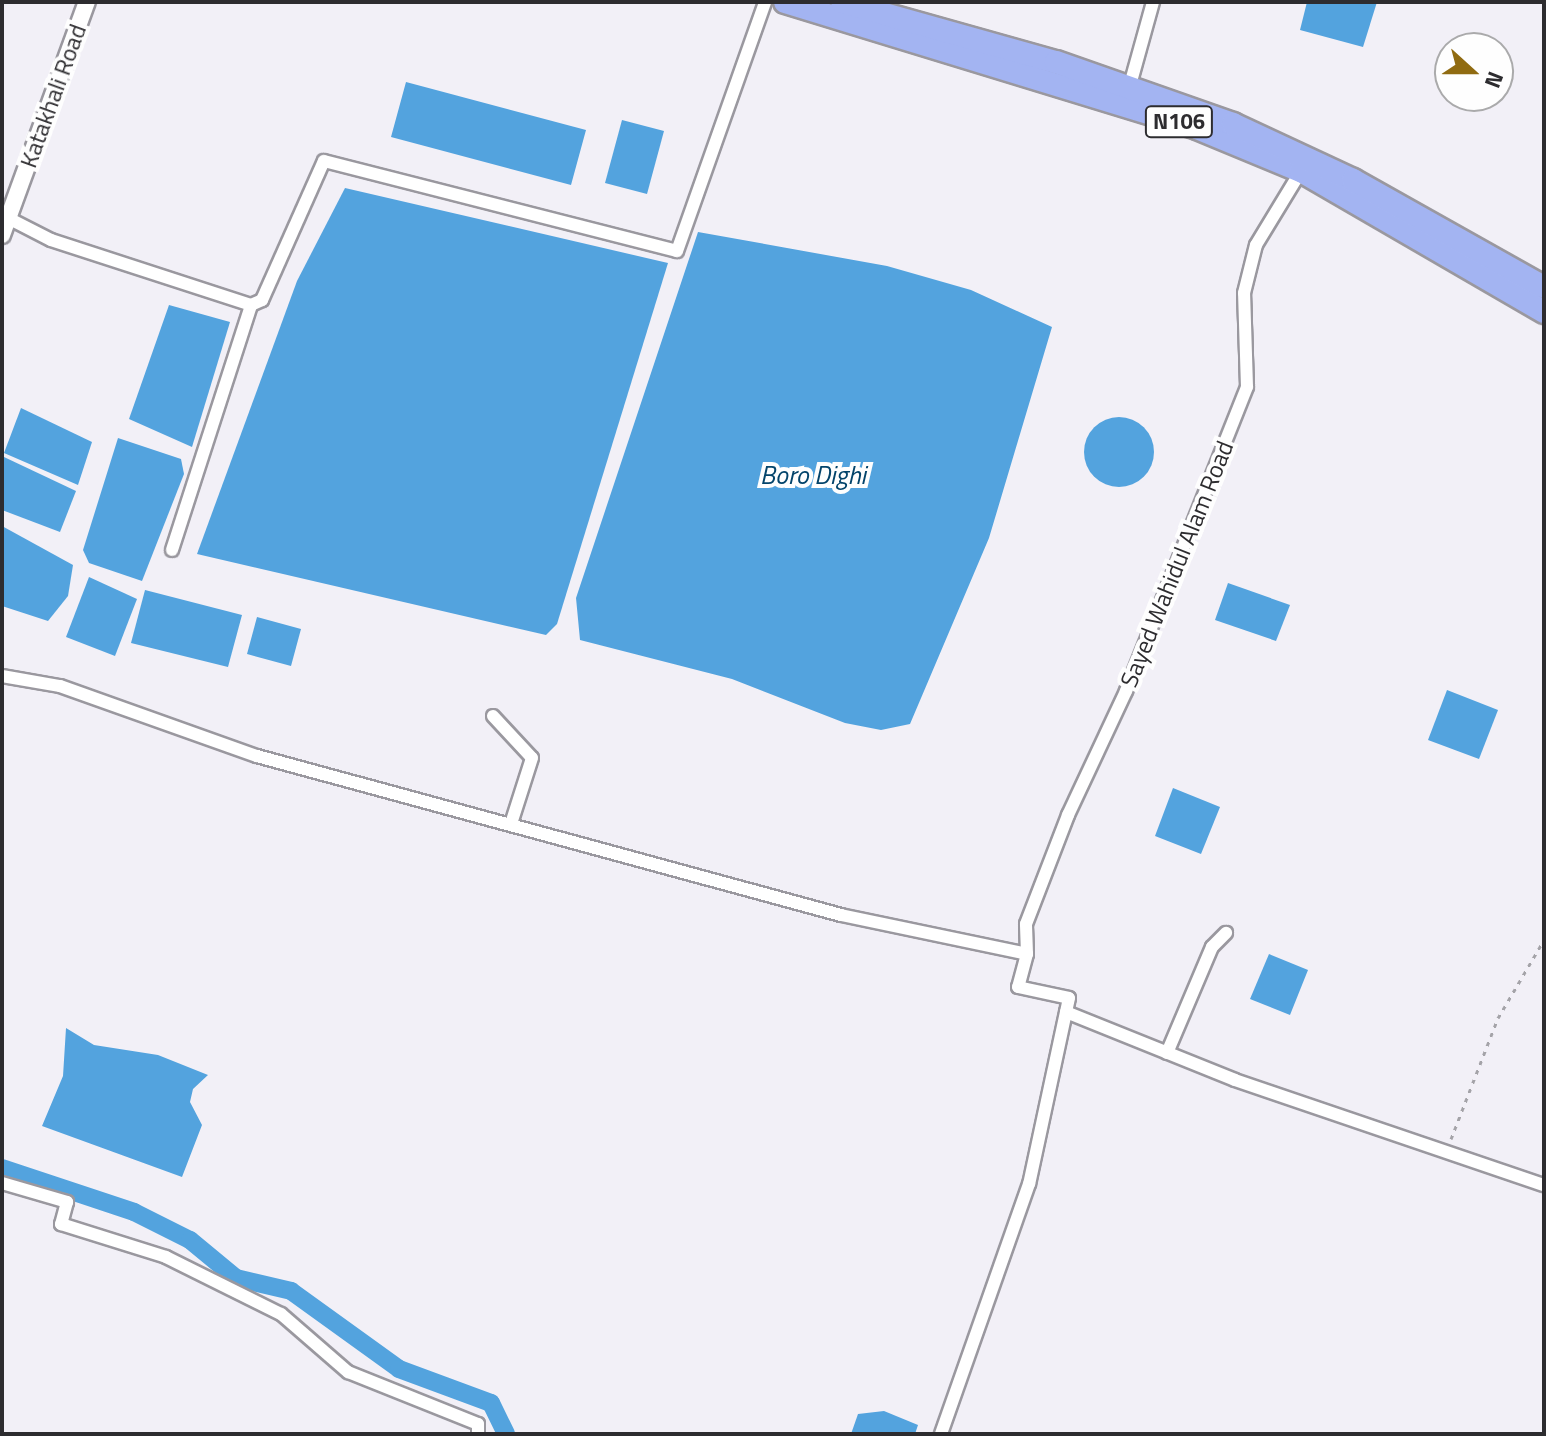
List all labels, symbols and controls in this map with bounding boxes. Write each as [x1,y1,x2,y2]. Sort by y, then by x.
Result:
street label: Katakhali Road [14,20,92,172]
north arrow [1434,32,1514,112]
text: N [1476,67,1513,93]
road number: N106 [1143,104,1215,140]
street label: Sayed Wahidul Alam Road [1114,437,1240,691]
water label: Boro Dighi [760,459,866,491]

